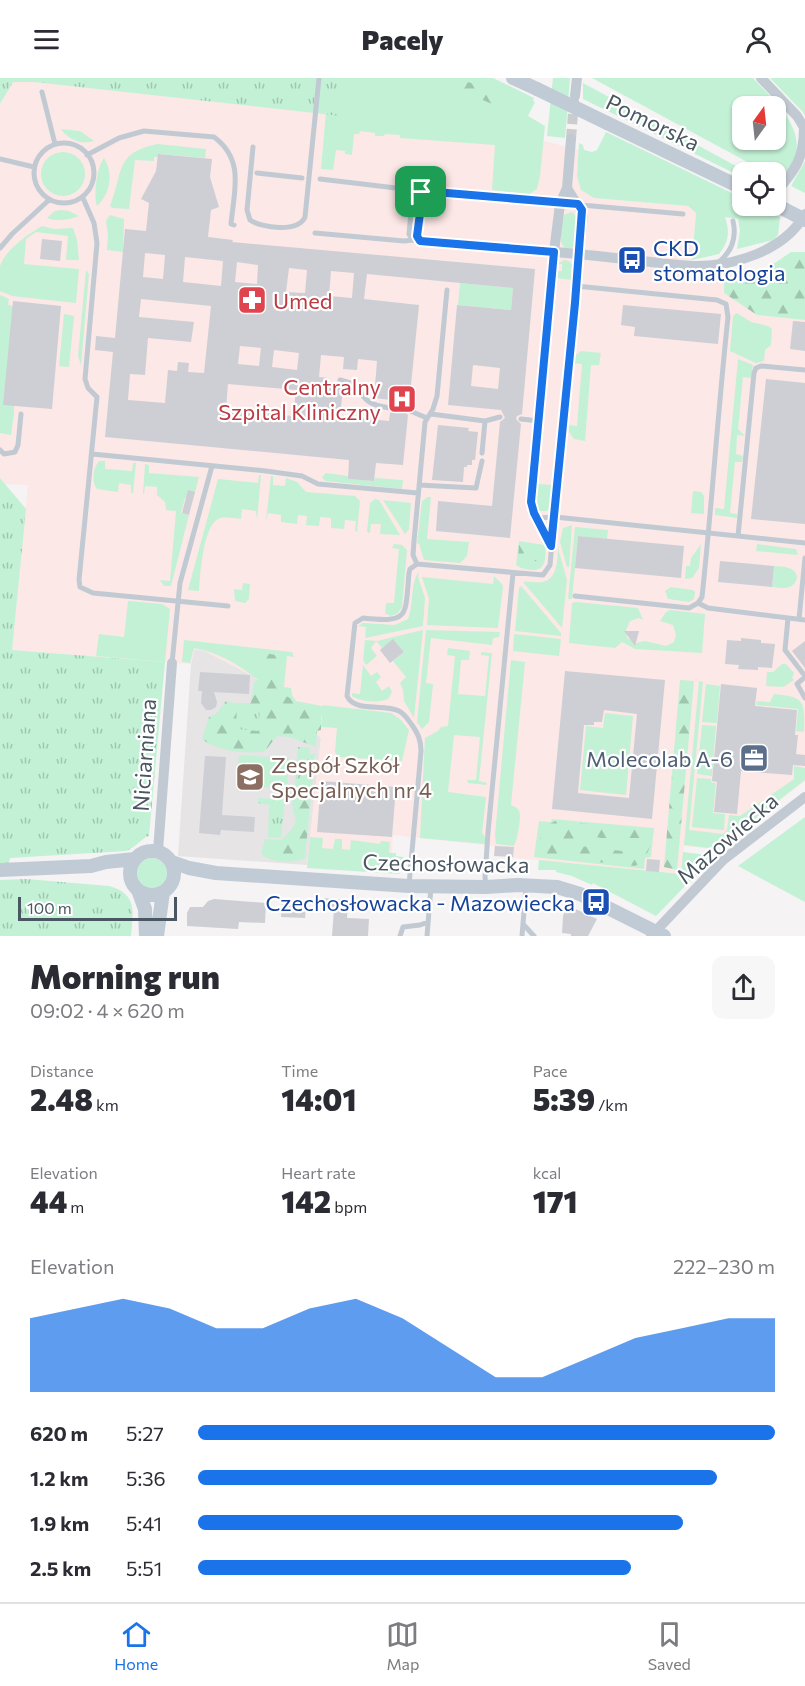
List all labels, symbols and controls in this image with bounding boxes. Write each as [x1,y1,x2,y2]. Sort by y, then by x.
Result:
icon: menu [30,23,63,56]
text: Pacely [361,23,444,56]
icon: person [742,23,775,56]
street label: Pomorska [602,88,704,156]
north arrow [732,96,786,150]
map controls [732,96,786,216]
button: locate [732,162,786,216]
pin [395,166,446,217]
icon: arrive [404,175,437,208]
place label: CKD stomatologia [653,234,785,286]
bus stop icon: CKD stomatologia [616,244,648,276]
pharmacy icon: Umed [236,284,268,316]
place label: Umed [273,287,333,314]
place label: Centralny Szpital Kliniczny [218,373,381,425]
hospital icon: Centralny Szpital Kliniczny [386,383,418,415]
street label: Niciarniana [127,698,161,812]
office icon: Molecolab A-6 [738,742,770,774]
place label: Molecolab A-6 [586,745,733,772]
place label: Zespół Szkół Specjalnych nr 4 [271,751,432,803]
school or university icon: Zespół Szkół Specjalnych nr 4 [234,761,266,793]
street label: Mazowiecka [671,787,783,889]
street label: Czechosłowacka [362,848,530,878]
bus stop icon: Czechosłowacka - Mazowiecka [580,886,612,918]
place label: Czechosłowacka - Mazowiecka [265,889,575,916]
scale bar [18,894,177,922]
text: 100 m [27,898,72,917]
text: Morning run [30,955,220,996]
button: share [712,956,775,1019]
text: 09:02 · 4 × 620 m [30,998,185,1022]
text: Distance [30,1061,94,1080]
text: Time [281,1061,318,1080]
text: Pace [533,1061,567,1080]
text: 2.48 [30,1080,93,1117]
text: 14:01 [281,1080,357,1117]
text: 5:39 [533,1080,595,1117]
text: km [93,1095,119,1114]
text: /km [595,1095,628,1114]
text: Elevation [30,1163,98,1182]
text: Heart rate [281,1163,356,1182]
text: kcal [533,1163,561,1182]
text: 44 [30,1182,67,1219]
text: 142 [281,1182,331,1219]
text: 171 [533,1182,578,1219]
text: m [67,1197,84,1216]
text: bpm [331,1197,367,1216]
text: Elevation [30,1254,115,1278]
text: 222–230 m [673,1254,775,1278]
text: 620 m [30,1421,88,1445]
text: 5:27 [126,1421,164,1445]
text: 1.2 km [30,1466,88,1490]
text: 5:36 [126,1466,166,1490]
text: 1.9 km [30,1511,89,1535]
text: 5:41 [126,1511,162,1535]
text: 2.5 km [30,1556,91,1580]
text: 5:51 [126,1556,162,1580]
tab: Home [114,1618,158,1673]
tab: Map [386,1618,419,1673]
tab: Saved [648,1618,691,1673]

